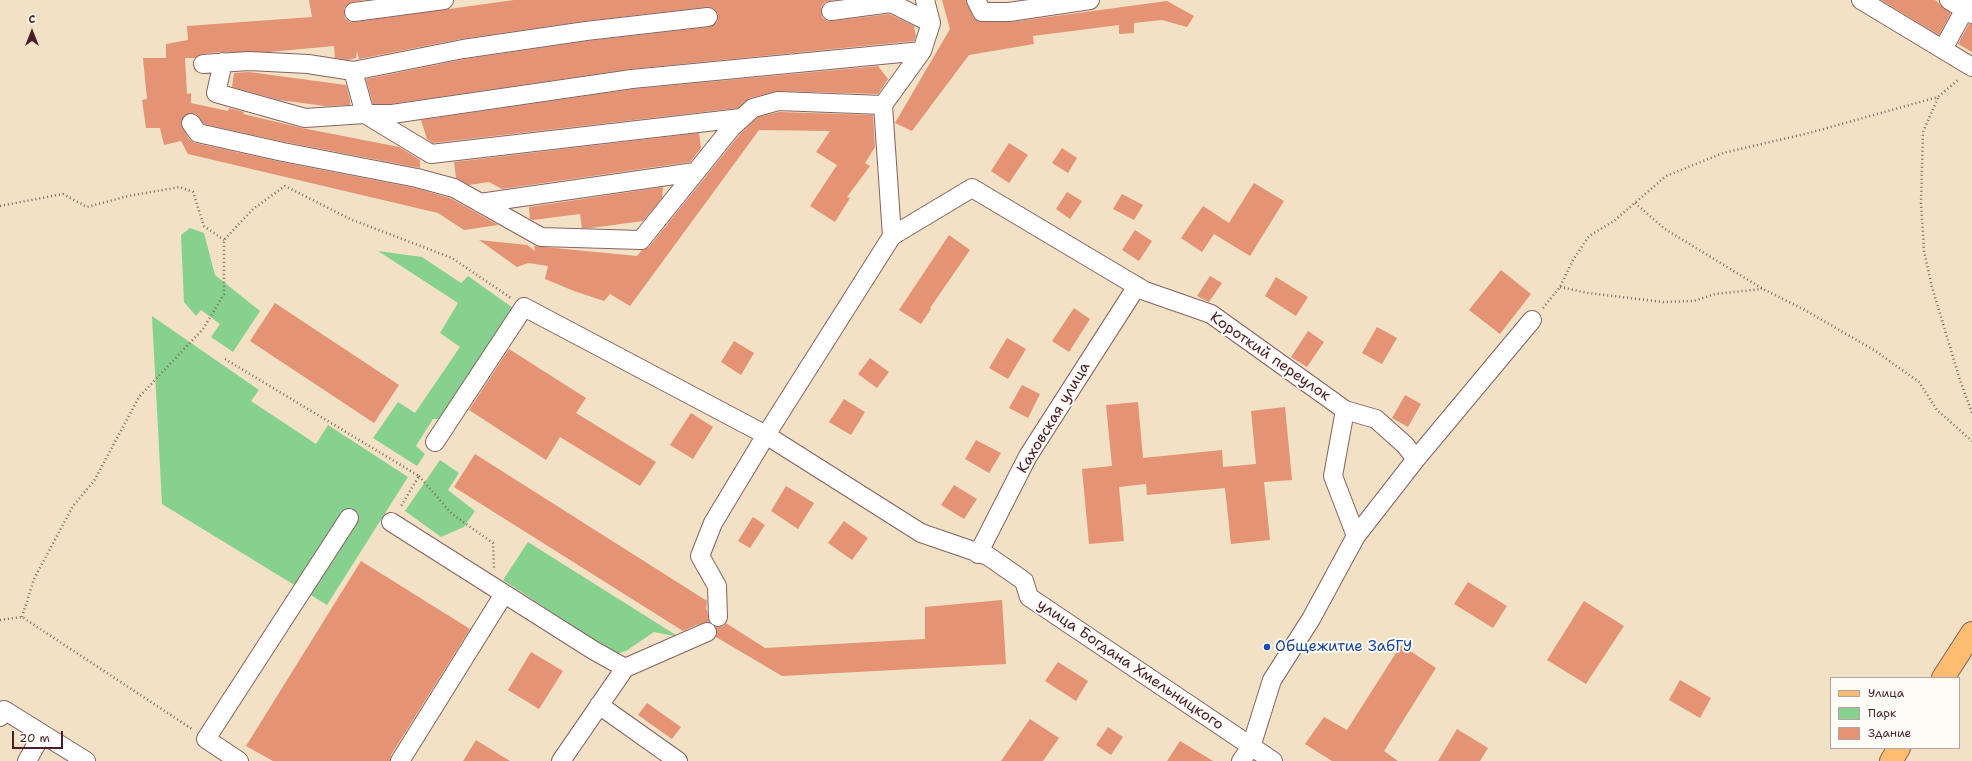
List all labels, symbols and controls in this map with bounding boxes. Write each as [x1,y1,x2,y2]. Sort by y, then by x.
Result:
north arrow [12,12,52,52]
text: С [29,12,35,27]
street label: Короткий переулок [1206,309,1334,405]
street label: Каховская улица [1014,359,1094,477]
street label: улица Богдана Хмельницкого [1033,596,1227,734]
place label: Общежитие ЗабГУ [1275,638,1412,656]
marker: Общежитие ЗабГУ [1262,642,1272,652]
legend [1830,677,1960,749]
text: Улица [1868,685,1904,701]
text: Парк [1868,705,1896,721]
scale bar [14,723,65,749]
text: Здание [1868,725,1911,741]
text: 20 m [19,730,50,746]

